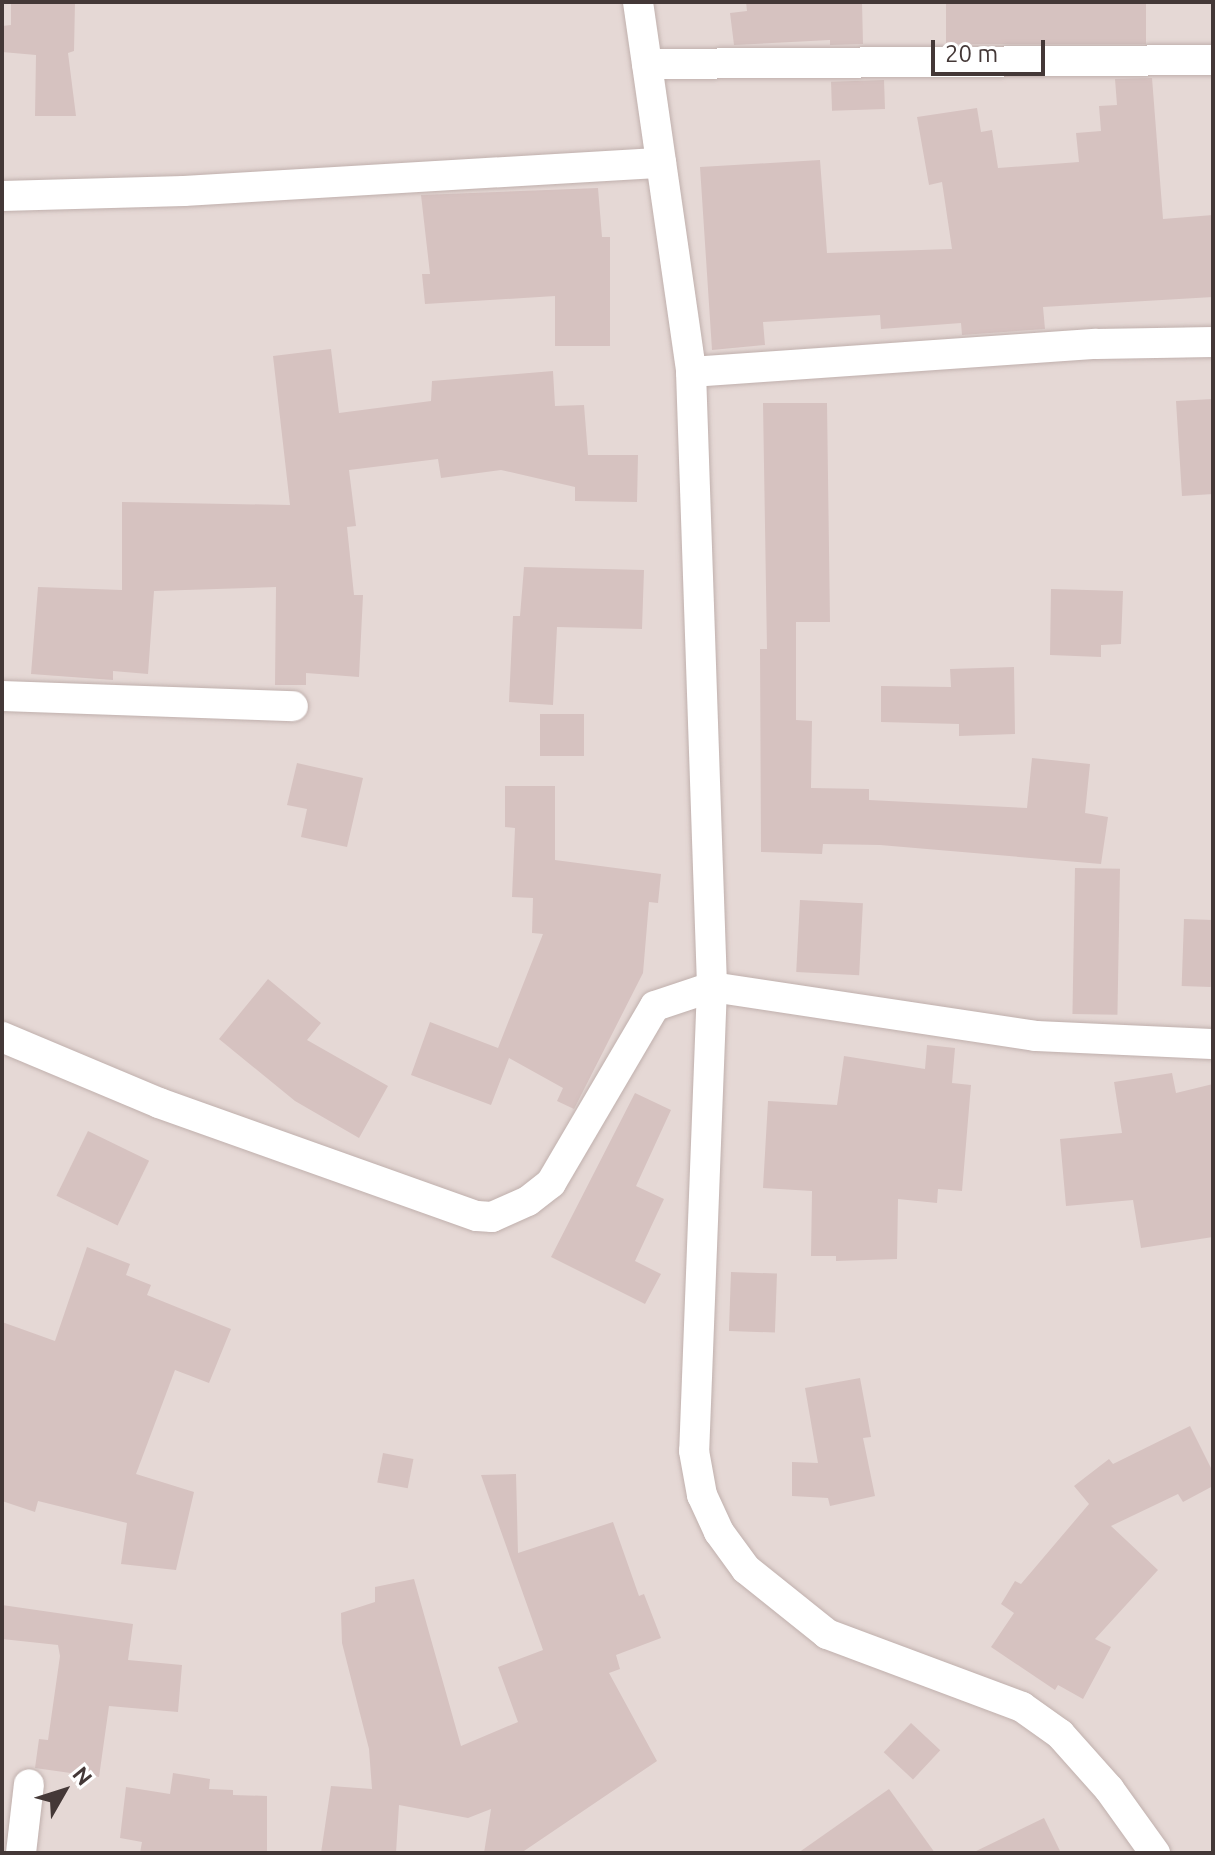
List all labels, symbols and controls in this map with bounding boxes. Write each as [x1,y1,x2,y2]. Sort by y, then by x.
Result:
scale bar [935,24,1049,74]
text: 20 m [945,40,998,67]
north arrow [24,1751,104,1831]
text: N [68,1761,98,1790]

